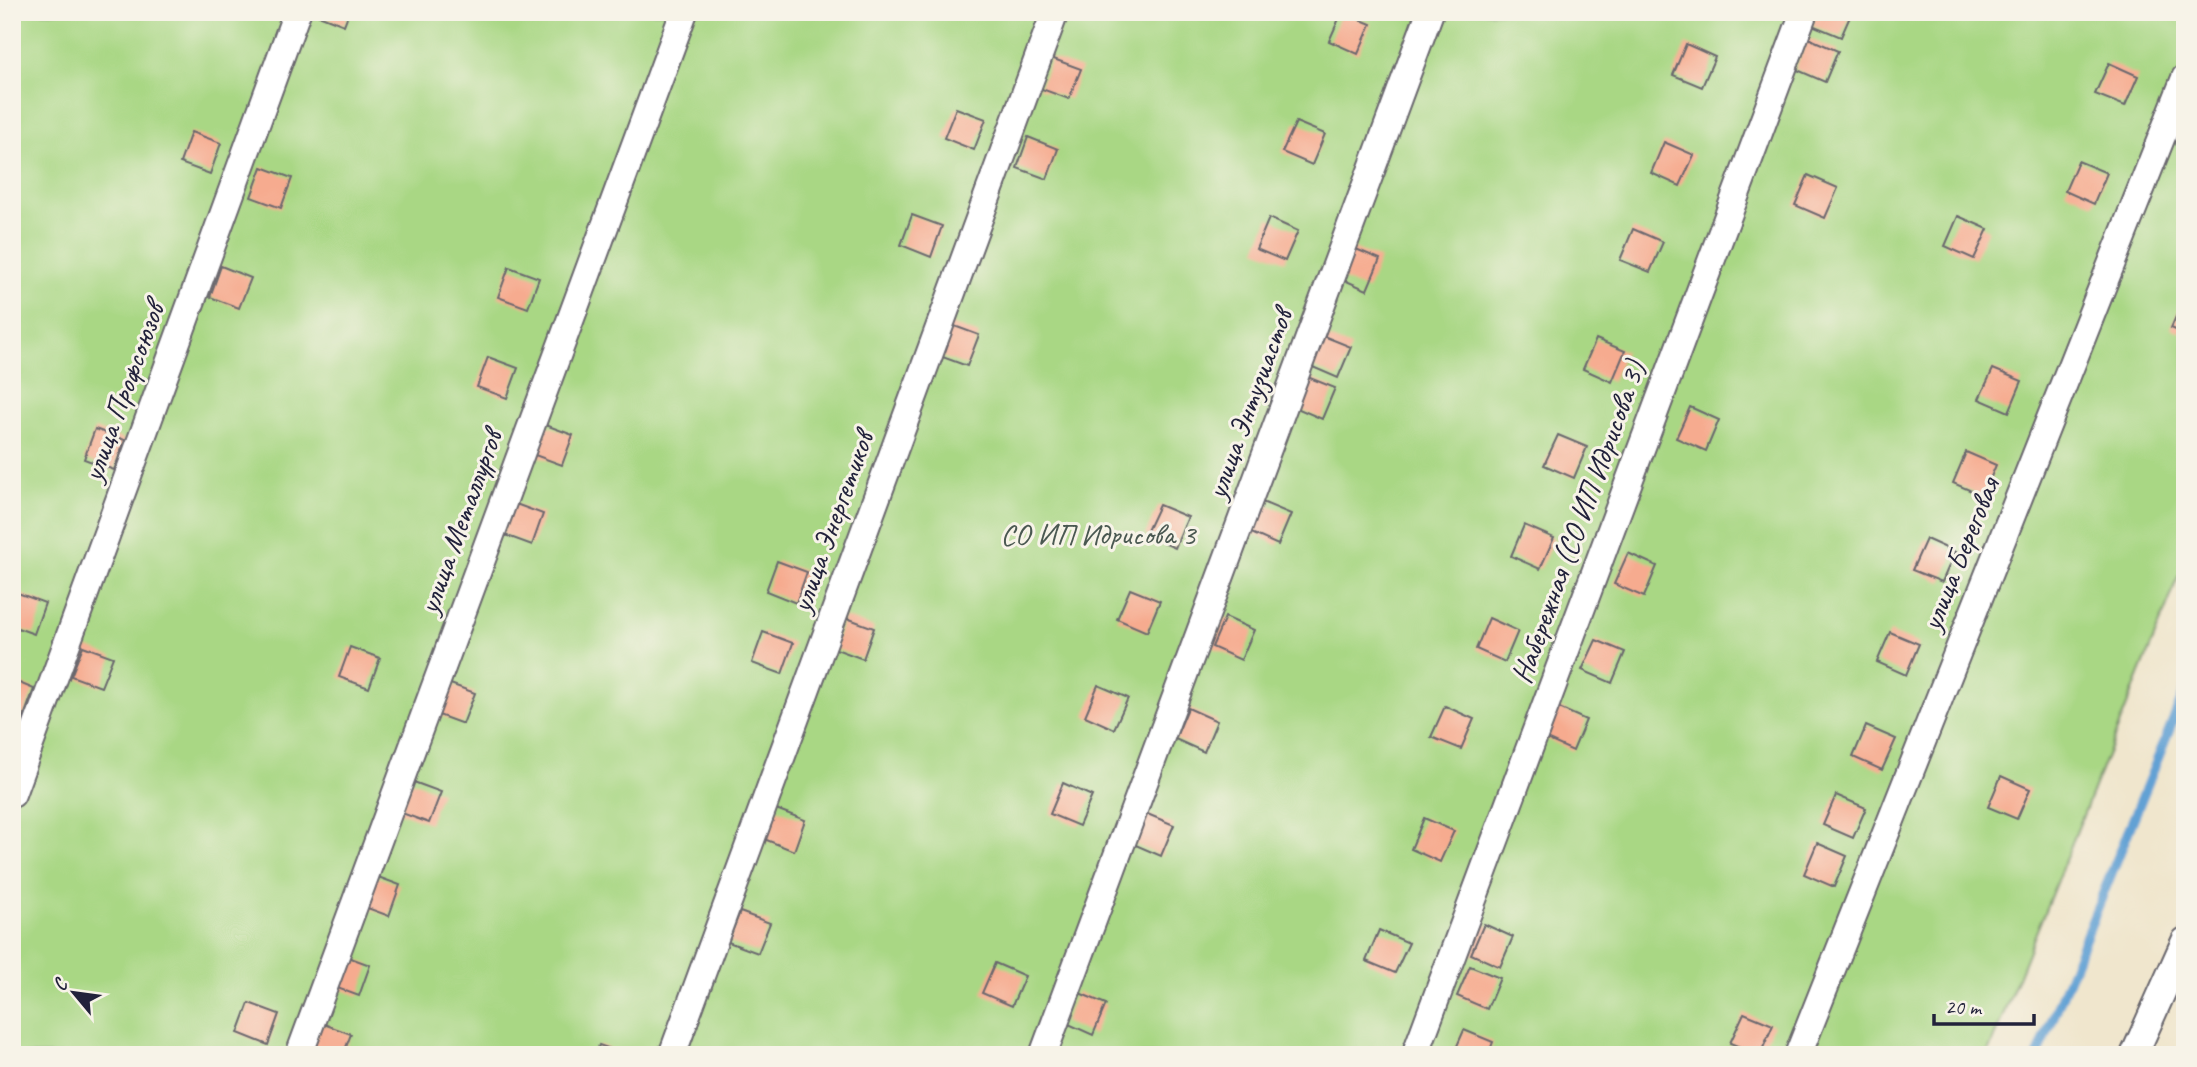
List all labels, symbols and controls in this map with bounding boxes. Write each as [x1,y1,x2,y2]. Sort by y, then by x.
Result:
street label: улица Профсоюзов [72,291,175,488]
street label: улица Энтузиастов [1197,299,1303,506]
street label: Набережная (СО ИП Идрисова 3) [1502,354,1655,688]
street label: улица Металлургов [409,420,513,621]
street label: улица Энергетиков [781,422,884,619]
street label: улица Береговая [1911,470,2009,638]
park label: СО ИП Идрисова 3 [1001,515,1198,553]
north arrow [38,958,108,1028]
text: С [47,973,74,995]
scale bar [1934,983,2034,1027]
text: 20 m [1945,994,1983,1020]

